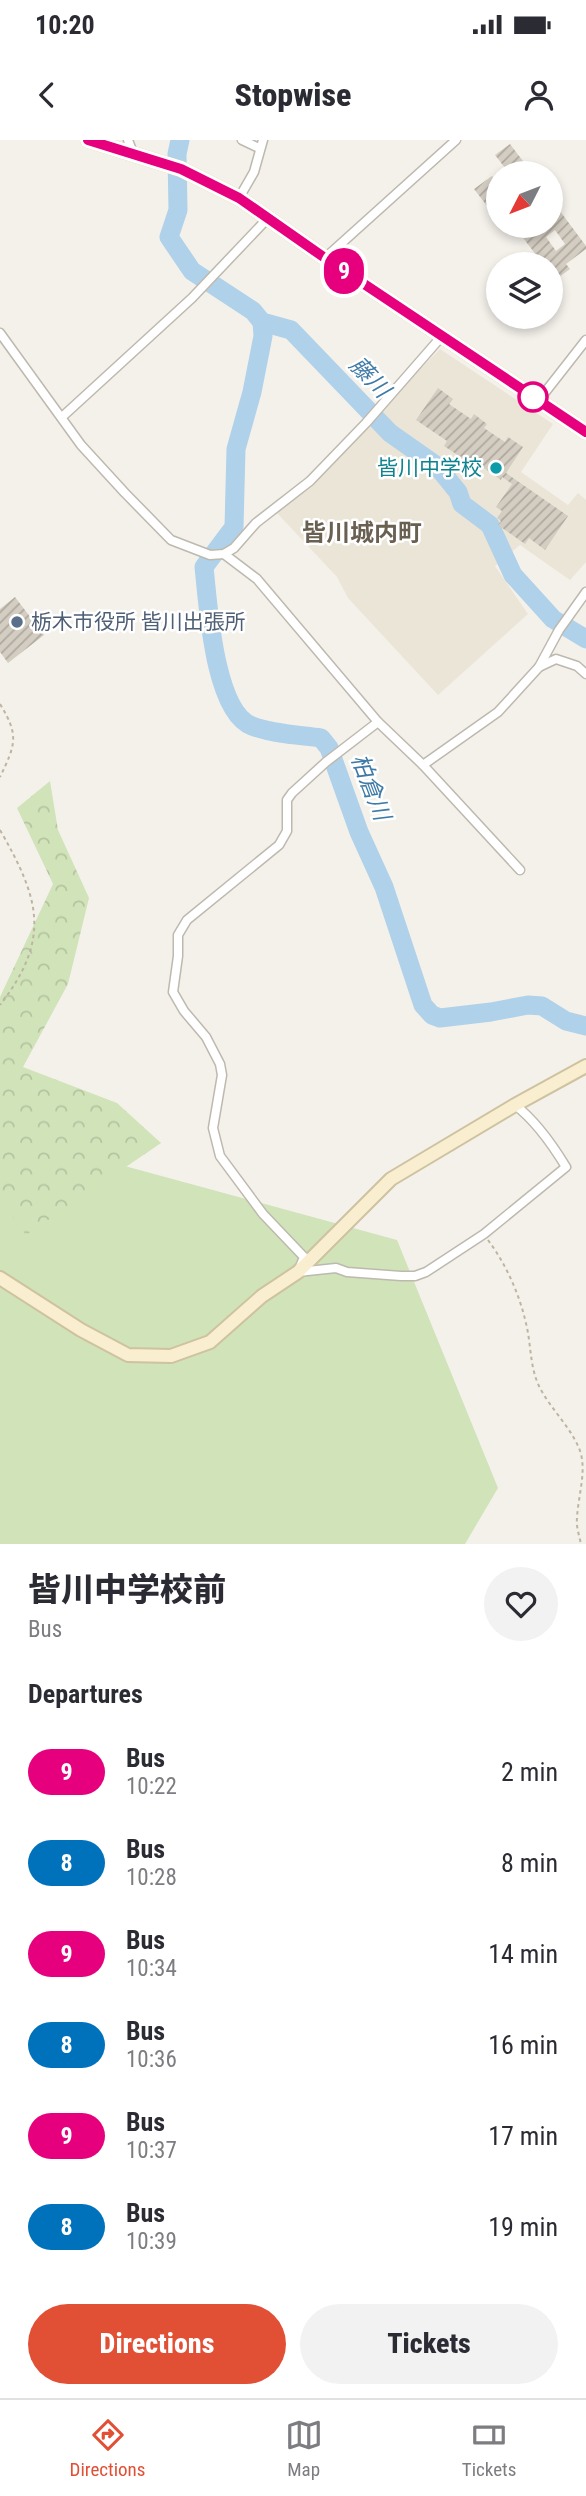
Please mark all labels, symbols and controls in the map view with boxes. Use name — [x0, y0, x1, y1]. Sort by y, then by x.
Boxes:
text: 10:20 — [35, 10, 95, 40]
icon: back — [28, 76, 66, 114]
text: Stopwise — [235, 76, 351, 114]
icon: person — [520, 76, 558, 114]
north arrow — [486, 161, 564, 238]
map controls — [486, 161, 563, 329]
line badge: 9 — [321, 248, 367, 294]
button: layers — [486, 252, 563, 329]
text: 9 — [338, 257, 350, 285]
water label: 藤川 — [344, 351, 397, 405]
unlabelled marker — [518, 382, 548, 412]
place label: 皆川中学校 — [377, 456, 482, 480]
marker: 皆川中学校 — [488, 460, 504, 476]
district label: 皆川城内町 — [302, 519, 422, 547]
place label: 栃木市役所 皆川出張所 — [31, 610, 246, 634]
marker: 栃木市役所 皆川出張所 — [9, 614, 25, 630]
water label: 柏倉川 — [346, 750, 397, 827]
button: heart — [484, 1567, 558, 1641]
text: 皆川中学校前 — [28, 1570, 226, 1609]
text: Bus — [28, 1616, 62, 1643]
text: Departures — [28, 1679, 143, 1709]
text: Bus — [126, 1743, 165, 1773]
text: 2 min — [501, 1757, 558, 1787]
text: 9 — [60, 1758, 73, 1786]
text: 10:22 — [126, 1773, 177, 1800]
text: Bus — [126, 1834, 165, 1864]
text: 8 min — [501, 1848, 558, 1878]
text: 8 — [60, 1849, 73, 1877]
text: 10:28 — [126, 1864, 177, 1891]
text: Bus — [126, 1925, 165, 1955]
text: 14 min — [488, 1939, 558, 1969]
text: 9 — [60, 1940, 73, 1968]
text: 10:34 — [126, 1955, 177, 1982]
text: Bus — [126, 2016, 165, 2046]
text: 16 min — [488, 2030, 558, 2060]
text: 8 — [60, 2031, 73, 2059]
text: 10:36 — [126, 2046, 177, 2073]
text: Bus — [126, 2107, 165, 2137]
text: 17 min — [488, 2121, 558, 2151]
text: 9 — [60, 2122, 73, 2150]
text: 10:37 — [126, 2137, 177, 2164]
text: Bus — [126, 2198, 165, 2228]
text: 19 min — [488, 2212, 558, 2242]
text: 8 — [60, 2213, 73, 2241]
text: 10:39 — [126, 2228, 177, 2255]
button: Directions — [28, 2304, 286, 2384]
button: Tickets — [300, 2304, 558, 2384]
tab: Directions — [70, 2416, 145, 2481]
tab: Map — [285, 2416, 323, 2481]
tab: Tickets — [462, 2416, 516, 2481]

